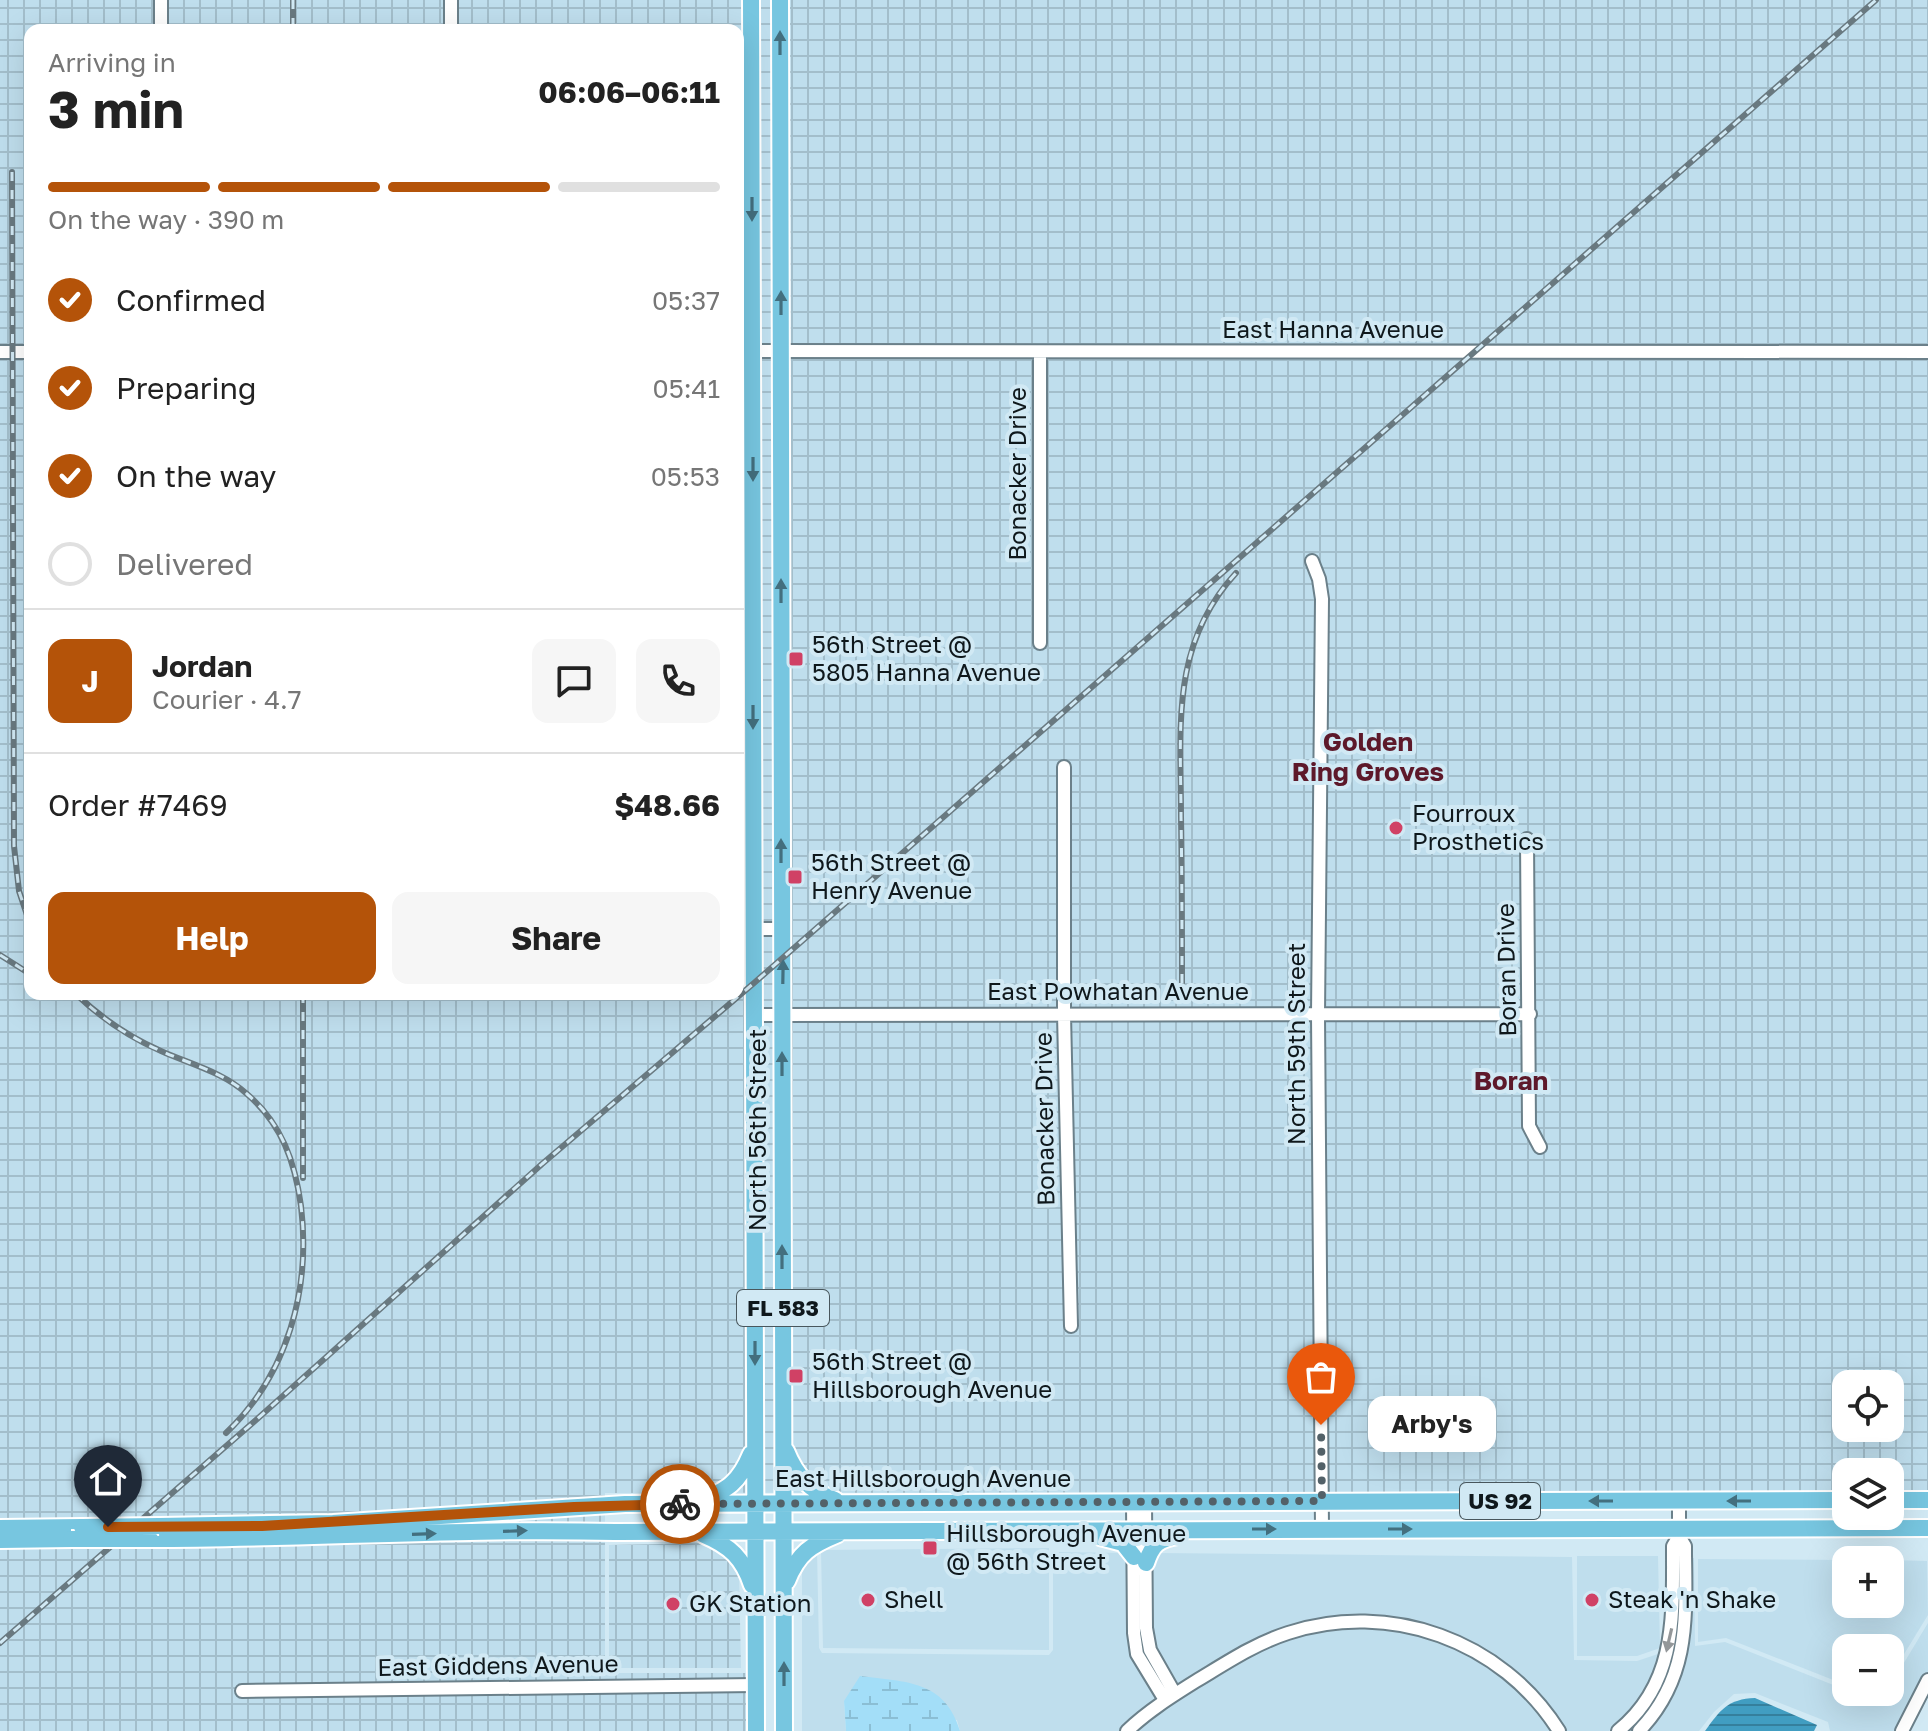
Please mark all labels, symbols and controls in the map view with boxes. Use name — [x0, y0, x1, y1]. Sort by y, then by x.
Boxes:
one-way arrow — [774, 30, 786, 55]
text: Arriving in — [48, 47, 176, 78]
text: 06:06–06:11 — [538, 74, 720, 110]
text: 3 min — [48, 77, 184, 139]
one-way arrow — [746, 197, 758, 222]
text: On the way · 390 m — [48, 204, 284, 235]
icon: check — [48, 278, 92, 322]
text: Confirmed — [116, 282, 266, 318]
text: 05:37 — [652, 285, 720, 316]
one-way arrow — [775, 290, 787, 315]
street label: East Hanna Avenue — [1222, 314, 1444, 343]
icon: check — [48, 366, 92, 410]
text: Preparing — [116, 370, 257, 406]
text: 05:41 — [653, 373, 720, 404]
street label: Bonacker Drive — [1002, 387, 1031, 561]
icon: check — [48, 454, 92, 498]
one-way arrow — [747, 457, 759, 482]
text: On the way — [116, 458, 276, 494]
text: 05:53 — [651, 461, 720, 492]
text: Delivered — [116, 546, 253, 582]
one-way arrow — [775, 578, 787, 603]
place label: 56th Street @ 5805 Hanna Avenue — [812, 629, 1041, 686]
button: chat — [532, 639, 616, 723]
button: phone — [636, 639, 720, 723]
text: Jordan — [152, 648, 252, 684]
marker: 56th Street @ 5805 Hanna Avenue — [787, 650, 805, 668]
text: J — [81, 663, 99, 699]
text: Courier · 4.7 — [152, 684, 302, 715]
one-way arrow — [747, 705, 759, 730]
district label: Golden Ring Groves — [1292, 726, 1444, 787]
text: Order #7469 — [48, 787, 228, 823]
text: $48.66 — [614, 787, 720, 823]
place label: Fourroux Prosthetics — [1412, 798, 1544, 855]
marker: Fourroux Prosthetics — [1387, 819, 1405, 837]
one-way arrow — [775, 838, 787, 863]
place label: 56th Street @ Henry Avenue — [811, 847, 972, 904]
marker: 56th Street @ Henry Avenue — [786, 868, 804, 886]
button: Help — [48, 892, 376, 984]
button: Share — [392, 892, 720, 984]
street label: Boran Drive — [1490, 903, 1521, 1037]
street label: North 59th Street — [1281, 943, 1310, 1145]
one-way arrow — [776, 959, 789, 984]
street label: East Powhatan Avenue — [987, 976, 1249, 1005]
street label: North 56th Street — [742, 1029, 771, 1231]
street label: Bonacker Drive — [1027, 1032, 1060, 1206]
one-way arrow — [776, 1051, 788, 1076]
district label: Boran — [1474, 1065, 1548, 1096]
one-way arrow — [776, 1244, 788, 1269]
road number: FL 583 — [737, 1290, 829, 1326]
one-way arrow — [749, 1341, 761, 1366]
pin — [1287, 1343, 1355, 1425]
place label: 56th Street @ Hillsborough Avenue — [812, 1346, 1052, 1403]
icon: bag — [1299, 1355, 1343, 1399]
marker: 56th Street @ Hillsborough Avenue — [787, 1367, 805, 1385]
map controls — [1832, 1370, 1904, 1706]
button: locate — [1832, 1370, 1904, 1442]
callout: Arby's — [1369, 1397, 1497, 1453]
text: Arby's — [1391, 1408, 1473, 1439]
pin — [74, 1445, 142, 1527]
icon: home — [86, 1457, 130, 1501]
button: layers — [1832, 1458, 1904, 1530]
street label: East Hillsborough Avenue — [775, 1463, 1071, 1492]
courier — [640, 1464, 720, 1544]
icon: bike — [658, 1482, 702, 1526]
road number: US 92 — [1460, 1483, 1540, 1519]
one-way arrow — [1726, 1494, 1751, 1507]
one-way arrow — [1588, 1495, 1613, 1507]
place label: Hillsborough Avenue @ 56th Street — [946, 1518, 1186, 1575]
one-way arrow — [1252, 1523, 1277, 1535]
one-way arrow — [1388, 1523, 1413, 1535]
one-way arrow — [503, 1525, 528, 1538]
one-way arrow — [412, 1527, 437, 1540]
marker: Hillsborough Avenue @ 56th Street — [921, 1539, 939, 1557]
button: + — [1832, 1546, 1904, 1618]
place label: Shell — [884, 1584, 943, 1613]
place label: Steak 'n Shake — [1608, 1584, 1776, 1613]
place label: GK Station — [689, 1588, 811, 1617]
marker: Shell — [859, 1591, 877, 1609]
marker: Steak 'n Shake — [1583, 1591, 1601, 1609]
marker: GK Station — [664, 1595, 682, 1613]
one-way arrow — [1662, 1628, 1675, 1653]
button: − — [1832, 1634, 1904, 1706]
street label: East Giddens Avenue — [377, 1648, 619, 1681]
one-way arrow — [778, 1661, 790, 1686]

